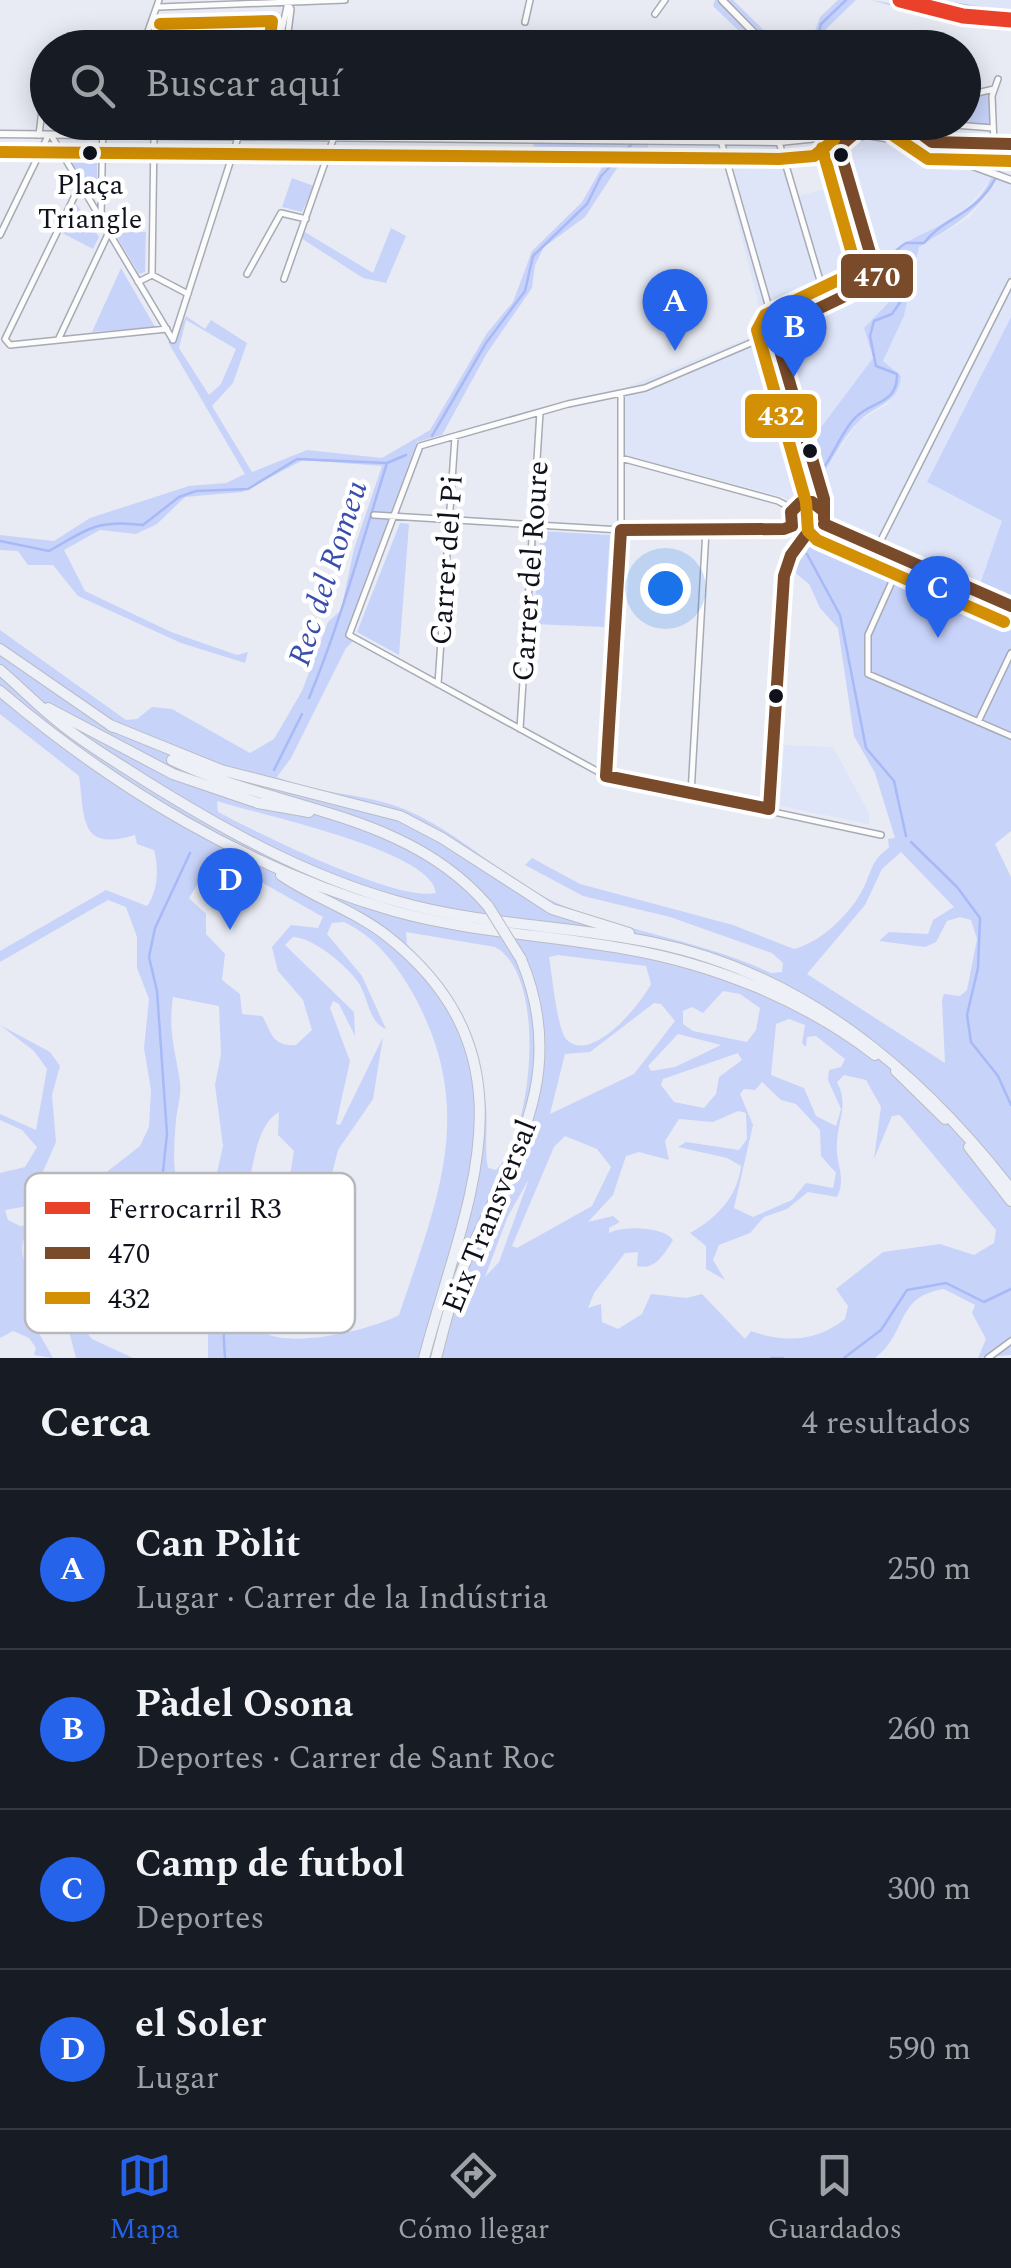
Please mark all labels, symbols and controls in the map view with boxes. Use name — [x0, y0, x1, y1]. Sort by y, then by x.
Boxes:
search box — [30, 30, 981, 140]
text: Buscar aquí — [145, 56, 342, 114]
icon: search — [65, 58, 120, 113]
marker: Plaça Triangle — [80, 143, 100, 163]
unlabelled marker — [831, 145, 851, 165]
place label: Plaça Triangle — [38, 164, 142, 241]
line badge: 470 — [839, 252, 915, 300]
text: 470 — [853, 256, 901, 299]
pin: A — [642, 268, 708, 351]
pin: B — [762, 294, 826, 377]
line badge: 432 — [743, 392, 819, 440]
text: 432 — [757, 395, 805, 438]
unlabelled marker — [800, 441, 820, 461]
street label: Carrer del Roure — [500, 459, 562, 683]
water label: Rec del Romeu — [275, 474, 382, 672]
street label: Carrer del Pi — [418, 474, 476, 647]
pin: C — [906, 556, 970, 638]
your location — [640, 563, 691, 614]
unlabelled marker — [766, 686, 786, 706]
pin: D — [198, 848, 262, 930]
street label: Eix Transversal — [430, 1113, 550, 1320]
legend — [25, 1173, 355, 1333]
text: Ferrocarril R3 — [108, 1188, 281, 1231]
text: 470 — [108, 1233, 150, 1276]
text: 432 — [108, 1278, 150, 1321]
text: Cerca — [40, 1392, 151, 1455]
text: 4 resultados — [802, 1399, 971, 1448]
text: Can Pòlit — [135, 1516, 301, 1574]
text: A — [60, 1545, 85, 1594]
text: 250 m — [887, 1545, 971, 1594]
text: Lugar · Carrer de la Indústria — [135, 1574, 548, 1623]
text: Pàdel Osona — [135, 1676, 353, 1734]
text: B — [61, 1705, 84, 1754]
text: 260 m — [887, 1705, 971, 1754]
text: Deportes · Carrer de Sant Roc — [135, 1734, 555, 1783]
text: Camp de futbol — [135, 1836, 405, 1894]
text: C — [61, 1865, 84, 1914]
text: 300 m — [887, 1865, 971, 1914]
text: Deportes — [135, 1894, 264, 1943]
text: el Soler — [135, 1996, 266, 2054]
text: D — [60, 2025, 85, 2074]
text: 590 m — [887, 2025, 971, 2074]
text: Lugar — [135, 2054, 219, 2103]
tab: Mapa — [109, 2148, 179, 2251]
tab: Cómo llegar — [398, 2148, 549, 2251]
tab: Guardados — [768, 2148, 902, 2251]

